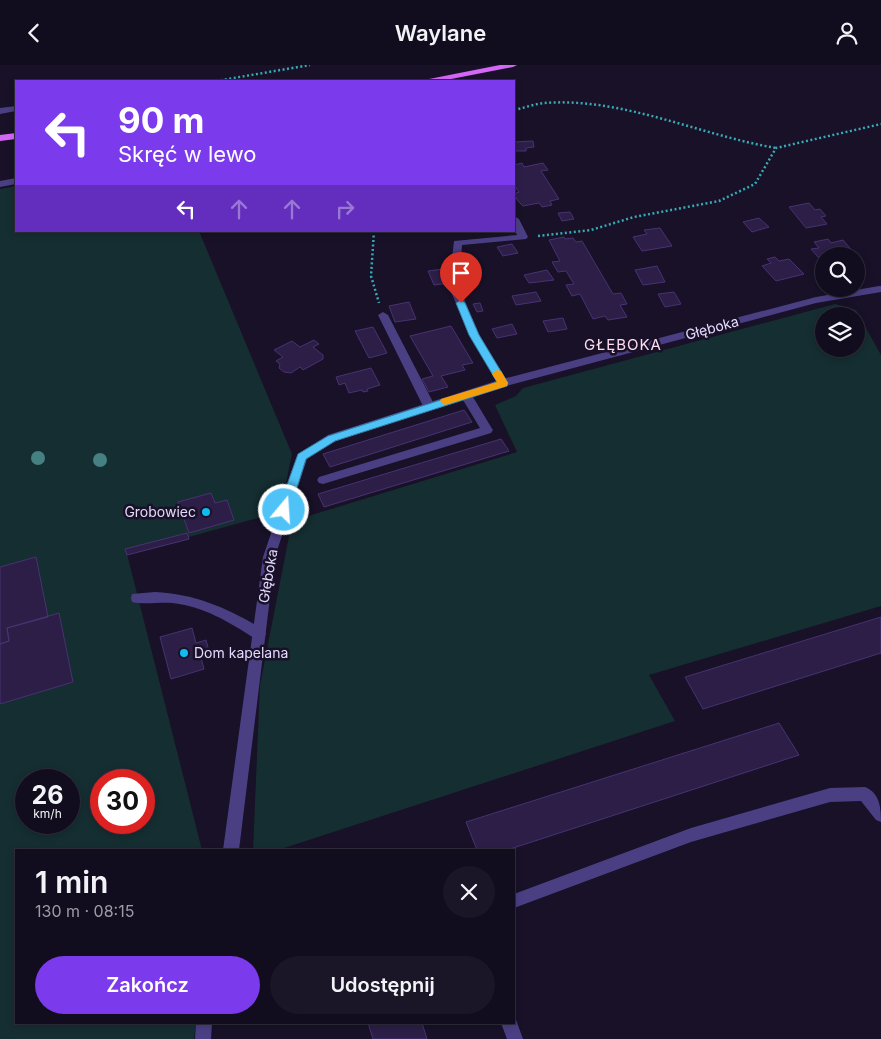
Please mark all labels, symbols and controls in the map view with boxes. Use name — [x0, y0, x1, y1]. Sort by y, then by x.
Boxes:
icon: back — [20, 19, 48, 47]
icon: person — [833, 19, 861, 47]
text: Waylane — [395, 20, 486, 46]
text: 90 m — [118, 99, 205, 141]
icon: left — [35, 100, 100, 165]
text: Skręć w lewo — [118, 141, 256, 167]
icon: left — [172, 195, 200, 223]
icon: ahead — [225, 195, 253, 223]
icon: ahead — [278, 195, 306, 223]
icon: right — [331, 195, 359, 223]
map controls — [815, 247, 865, 357]
button: search — [815, 247, 865, 297]
pin — [440, 252, 482, 303]
icon: arrive — [447, 259, 475, 287]
button: layers — [815, 307, 865, 357]
street label: Głęboka — [683, 312, 740, 343]
district label: GŁĘBOKA — [584, 335, 662, 354]
position arrow — [257, 483, 309, 535]
place label: Grobowiec — [124, 503, 196, 520]
marker: Grobowiec — [200, 506, 212, 518]
street label: Głęboka — [254, 548, 281, 604]
place label: Dom kapelana — [194, 644, 288, 661]
marker: Dom kapelana — [178, 647, 190, 659]
speed limit sign: 30 — [90, 769, 155, 834]
text: 26 — [32, 780, 63, 810]
text: km/h — [33, 806, 62, 821]
text: 1 min — [35, 864, 108, 900]
button: close — [443, 866, 495, 918]
text: 130 m · 08:15 — [35, 901, 134, 921]
button: Zakończ — [35, 956, 260, 1014]
button: Udostępnij — [270, 956, 495, 1014]

